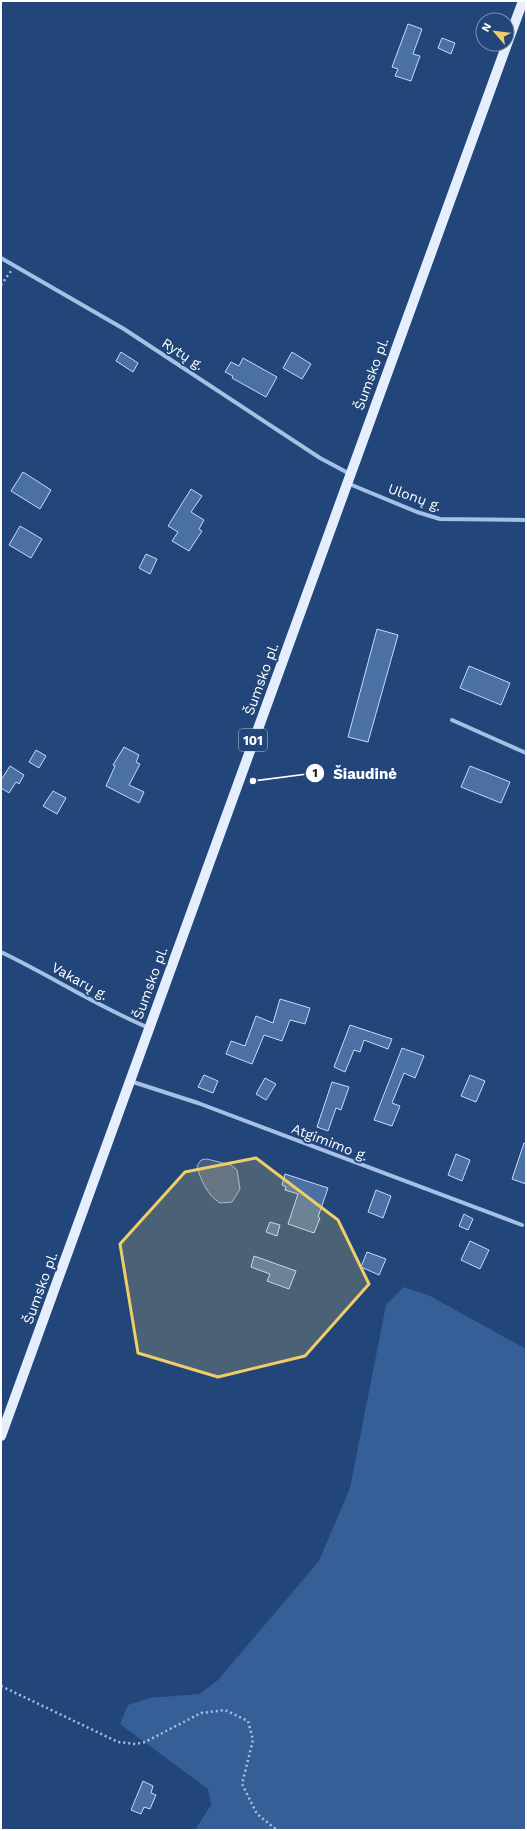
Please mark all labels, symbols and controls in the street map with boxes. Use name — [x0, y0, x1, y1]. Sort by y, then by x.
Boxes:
north arrow — [475, 12, 515, 52]
text: N — [479, 21, 494, 34]
street label: Rytų g. — [159, 335, 207, 373]
street label: Šumsko pl. — [350, 336, 392, 412]
street label: Ulonų g. — [386, 480, 444, 514]
street label: Šumsko pl. — [240, 641, 282, 717]
road number: 101 — [239, 729, 267, 751]
callout: Šiaudinė — [305, 760, 405, 787]
text: Šiaudinė — [333, 765, 397, 783]
text: 1 — [312, 766, 318, 780]
street label: Šumsko pl. — [129, 945, 171, 1021]
street label: Vakarų g. — [49, 959, 111, 1003]
street label: Atgimimo g. — [290, 1120, 370, 1164]
street label: Šumsko pl. — [19, 1250, 61, 1326]

